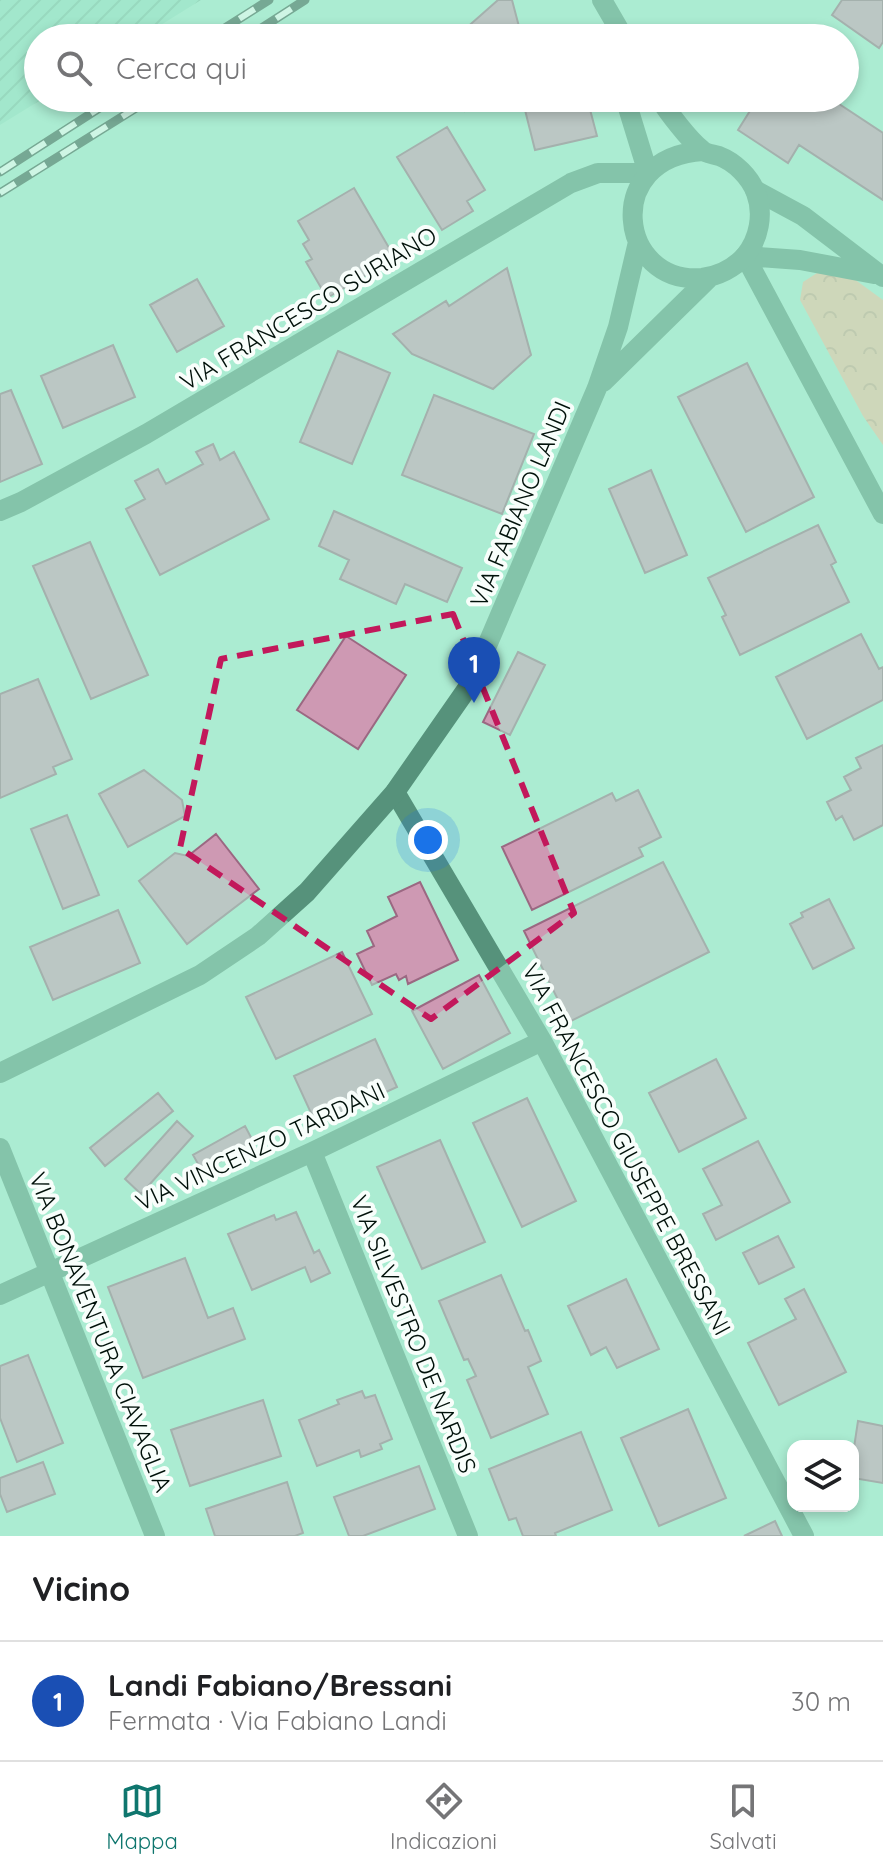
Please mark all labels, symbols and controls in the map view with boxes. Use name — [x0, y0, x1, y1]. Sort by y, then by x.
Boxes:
search box — [24, 24, 859, 112]
icon: search — [52, 46, 96, 90]
text: Cerca qui — [116, 49, 247, 87]
street label: VIA FRANCESCO SURIANO — [174, 219, 442, 397]
street label: VIA FABIANO LANDI — [463, 396, 577, 612]
pin: 1 — [448, 637, 500, 703]
your location — [408, 820, 448, 860]
street label: VIA FRANCESCO GIUSEPPE BRESSANI — [516, 958, 738, 1340]
street label: VIA VINCENZO TARDANI — [131, 1075, 389, 1217]
street label: VIA BONAVENTURA CIAVAGLIA — [23, 1168, 179, 1496]
street label: VIA SILVESTRO DE NARDIS — [345, 1191, 483, 1477]
map controls — [787, 1440, 859, 1512]
button: layers — [787, 1440, 859, 1512]
text: Vicino — [32, 1567, 130, 1610]
text: Landi Fabiano/Bressani — [108, 1666, 452, 1704]
text: 1 — [53, 1685, 63, 1718]
text: 30 m — [791, 1685, 851, 1718]
text: Fermata · Via Fabiano Landi — [108, 1704, 447, 1737]
tab: Mappa — [106, 1779, 178, 1855]
tab: Indicazioni — [390, 1779, 497, 1855]
tab: Salvati — [709, 1779, 777, 1855]

